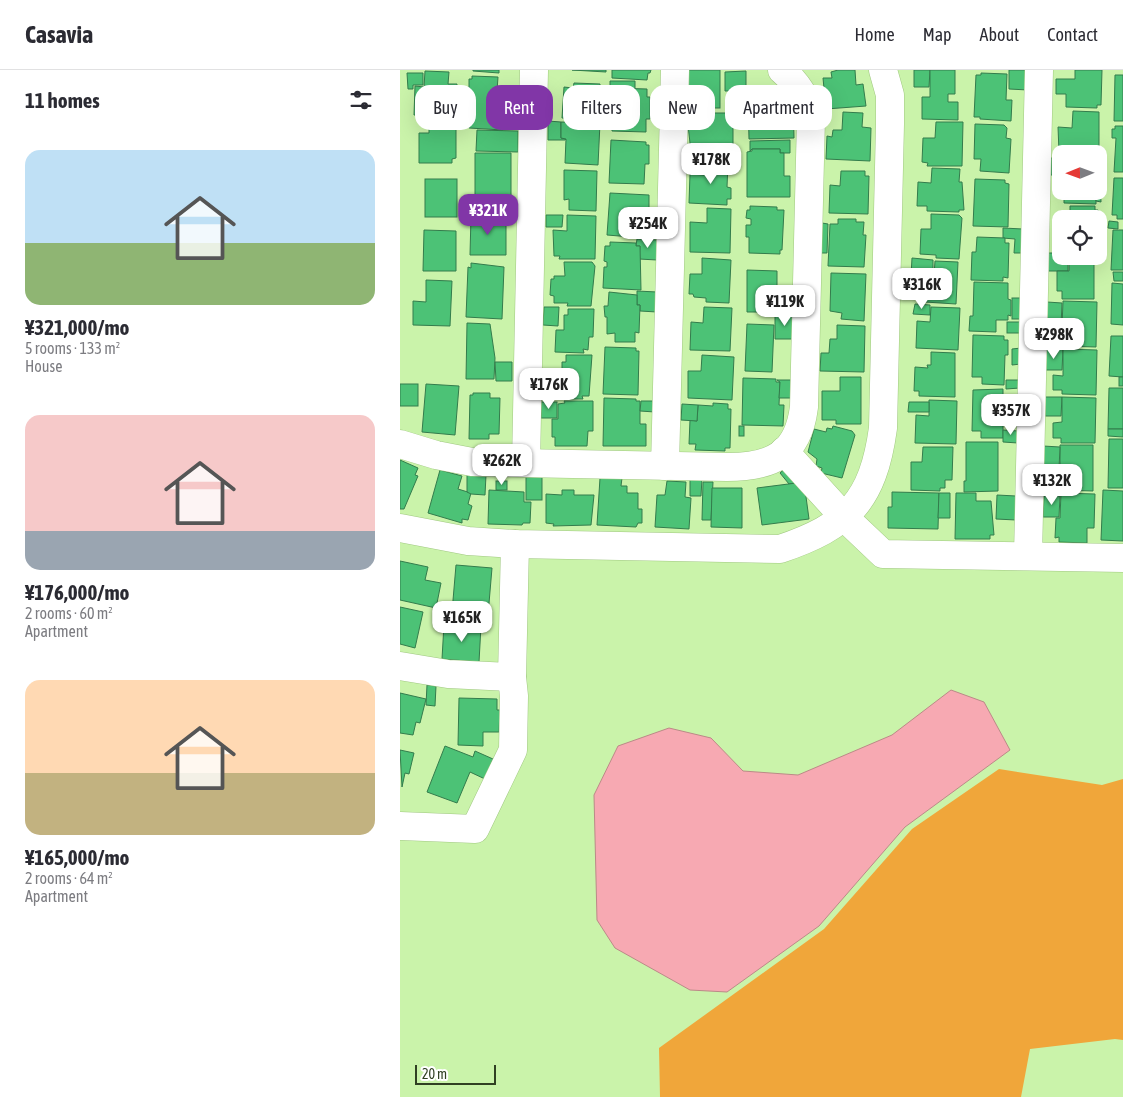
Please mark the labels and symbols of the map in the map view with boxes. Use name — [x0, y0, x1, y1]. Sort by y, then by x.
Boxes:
pin: ¥178K — [676, 142, 746, 185]
north arrow — [1052, 145, 1108, 200]
pin: ¥321K — [453, 194, 523, 236]
pin: ¥254K — [613, 206, 683, 249]
pin: ¥316K — [887, 268, 957, 310]
pin: ¥119K — [750, 284, 820, 327]
pin: ¥298K — [1019, 318, 1089, 360]
pin: ¥176K — [514, 368, 584, 410]
pin: ¥357K — [976, 394, 1046, 436]
pin: ¥262K — [467, 444, 537, 486]
pin: ¥132K — [1017, 464, 1087, 506]
pin: ¥165K — [427, 600, 497, 643]
scale bar — [415, 1062, 496, 1085]

